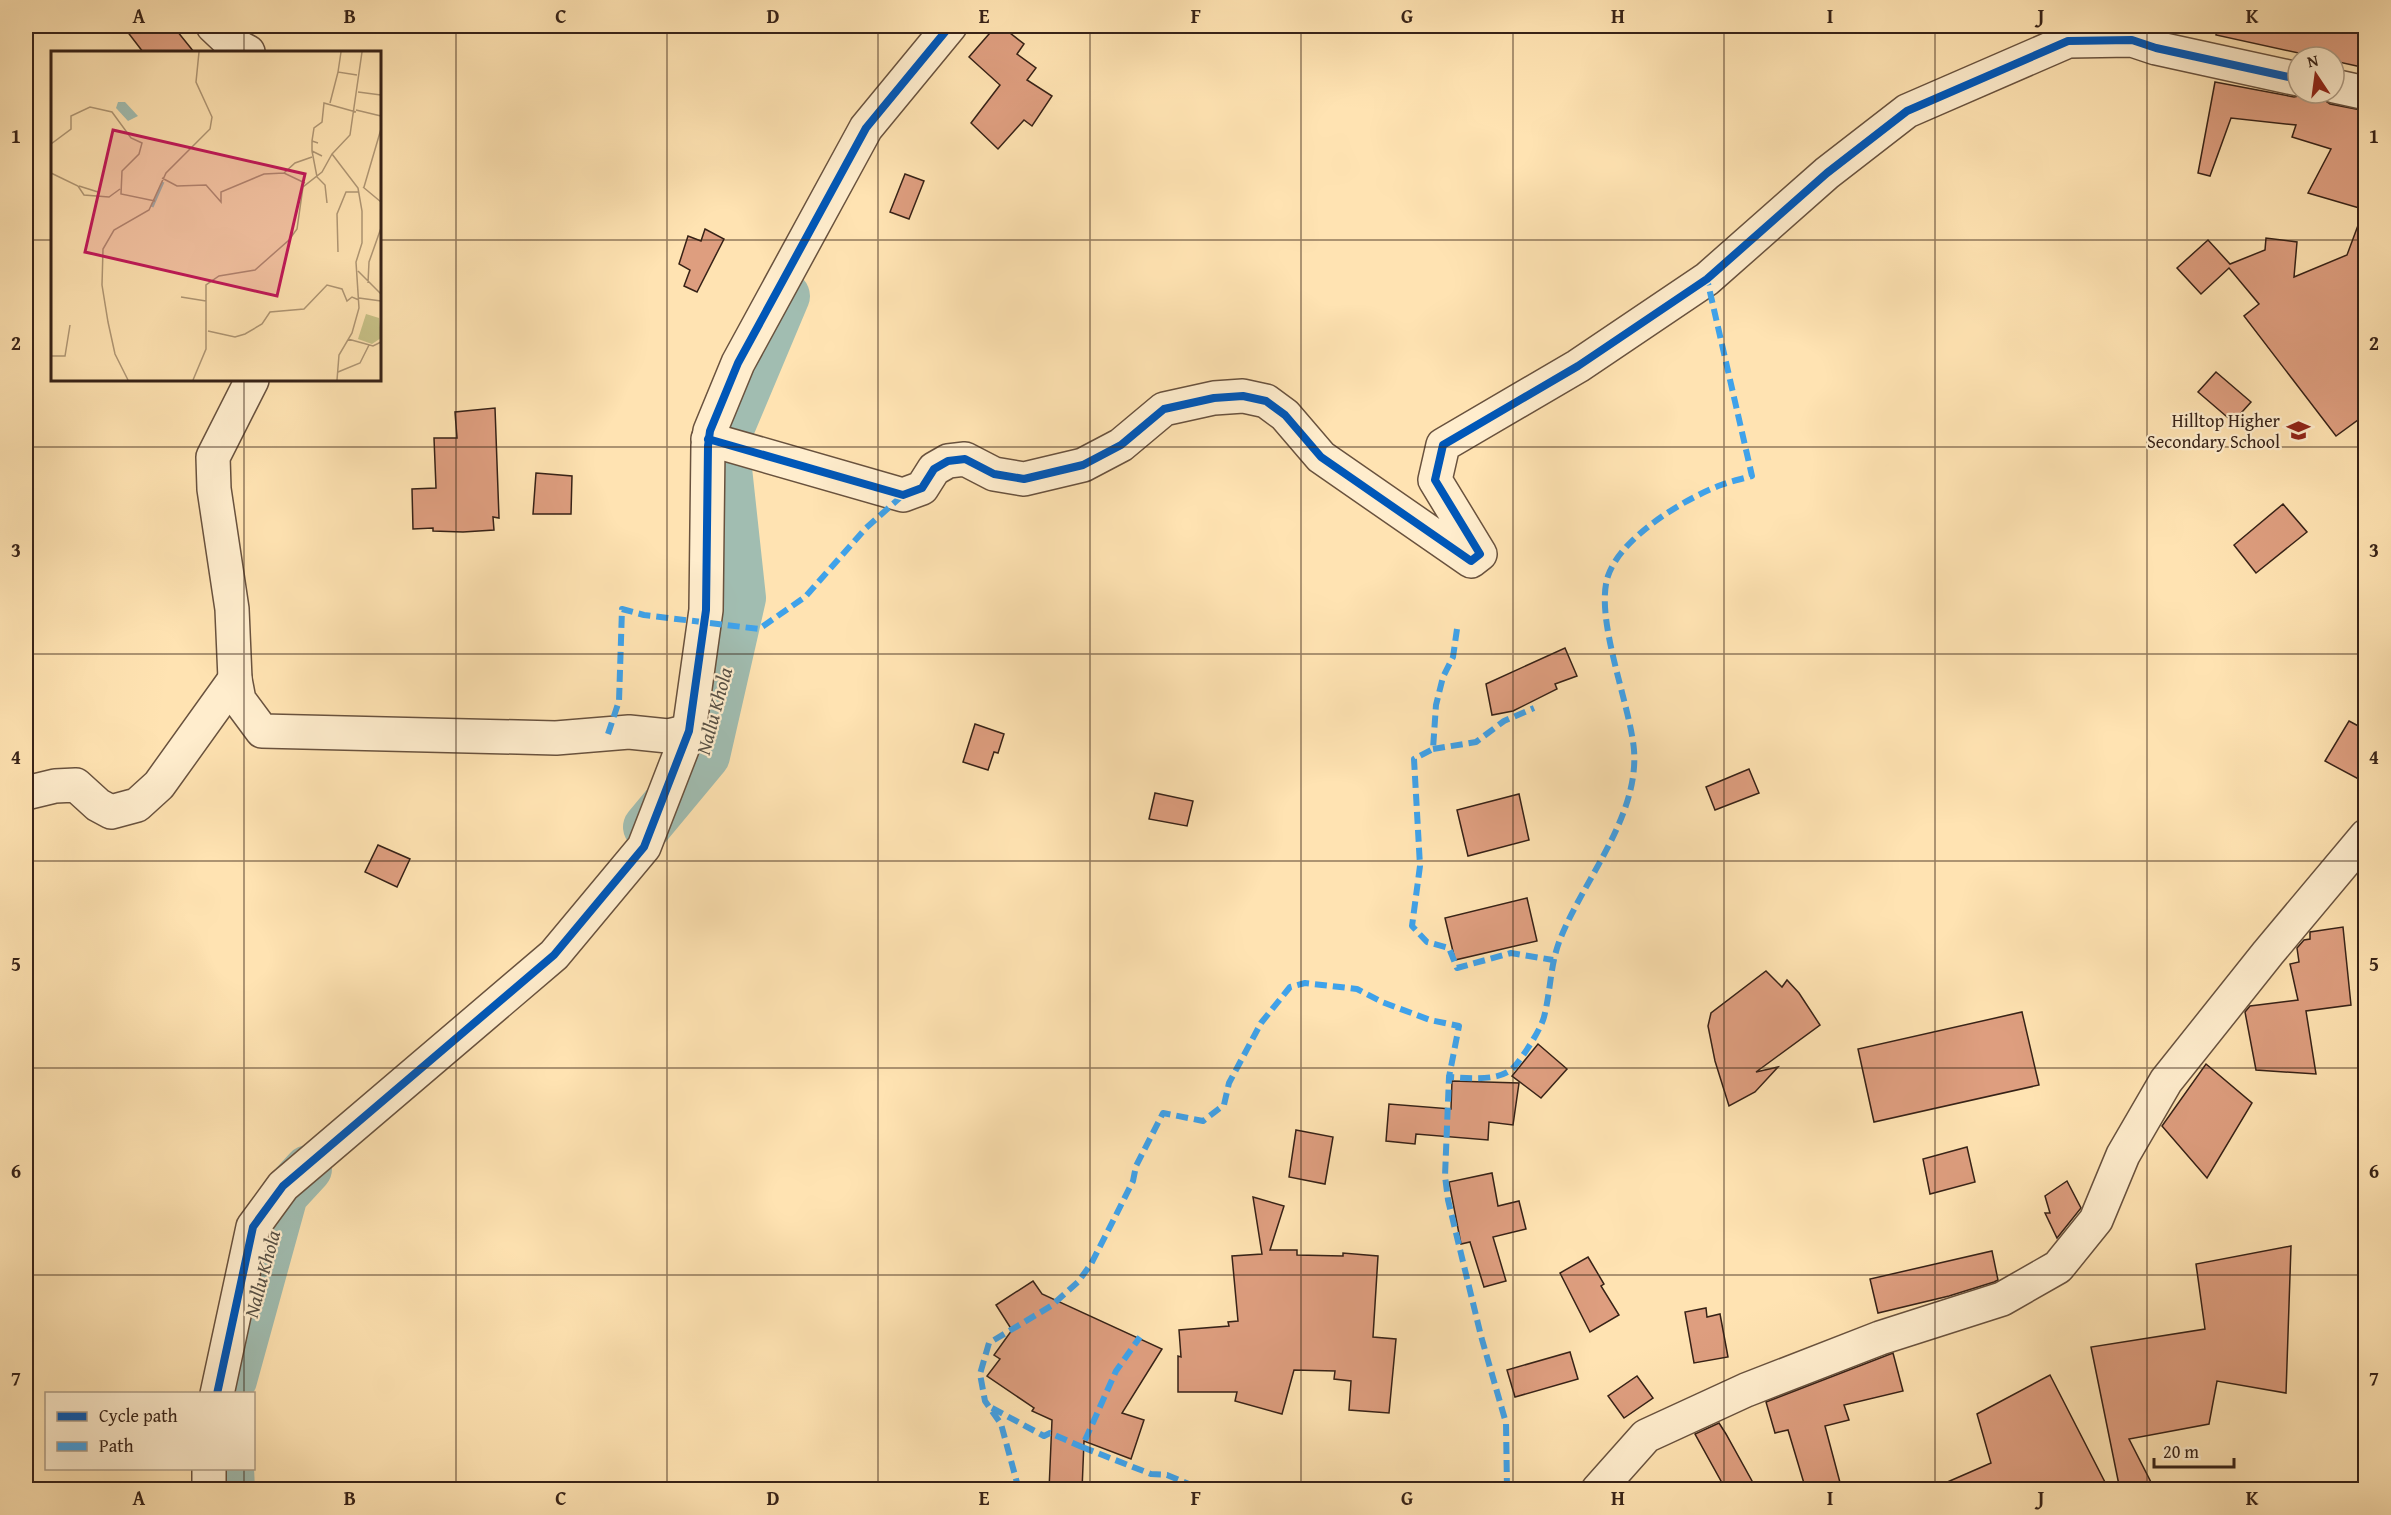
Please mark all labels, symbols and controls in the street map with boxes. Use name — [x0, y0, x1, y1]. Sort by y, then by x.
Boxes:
text: A — [133, 1, 146, 30]
text: B — [344, 1, 356, 30]
text: C — [555, 1, 567, 30]
text: D — [766, 1, 780, 30]
text: E — [979, 1, 990, 30]
text: F — [1191, 1, 1201, 30]
text: G — [1401, 1, 1413, 30]
text: H — [1611, 1, 1625, 30]
text: I — [1827, 1, 1833, 30]
text: J — [2035, 1, 2045, 30]
text: K — [2246, 1, 2259, 30]
north arrow — [2286, 45, 2346, 105]
text: N — [2305, 47, 2321, 73]
inset map — [51, 51, 381, 381]
text: 1 — [11, 121, 21, 150]
text: 1 — [2369, 121, 2379, 150]
text: 2 — [11, 328, 21, 357]
text: 2 — [2369, 328, 2379, 357]
place label: Hilltop Higher Secondary School — [2147, 407, 2281, 455]
school or university icon: Hilltop Higher Secondary School — [2285, 418, 2311, 444]
text: 3 — [11, 535, 21, 564]
text: 3 — [2369, 535, 2379, 564]
water label: Nallu Khola — [688, 663, 739, 759]
text: 4 — [11, 742, 21, 771]
text: 4 — [2369, 742, 2379, 771]
text: 5 — [11, 949, 21, 978]
text: 5 — [2369, 949, 2379, 978]
text: 6 — [11, 1156, 21, 1185]
text: 6 — [2369, 1156, 2379, 1185]
water label: Nallu Khola — [236, 1226, 287, 1322]
text: 7 — [11, 1363, 21, 1392]
text: 7 — [2369, 1363, 2379, 1392]
legend — [45, 1392, 255, 1470]
text: Cycle path — [99, 1402, 178, 1429]
scale bar — [2154, 1431, 2234, 1469]
text: Path — [99, 1432, 134, 1459]
text: 20 m — [2163, 1438, 2199, 1465]
text: A — [133, 1483, 146, 1512]
text: B — [344, 1483, 356, 1512]
text: C — [555, 1483, 567, 1512]
text: D — [766, 1483, 780, 1512]
text: E — [979, 1483, 990, 1512]
text: F — [1191, 1483, 1201, 1512]
text: G — [1401, 1483, 1413, 1512]
text: H — [1611, 1483, 1625, 1512]
text: I — [1827, 1483, 1833, 1512]
text: J — [2035, 1483, 2045, 1512]
text: K — [2246, 1483, 2259, 1512]

